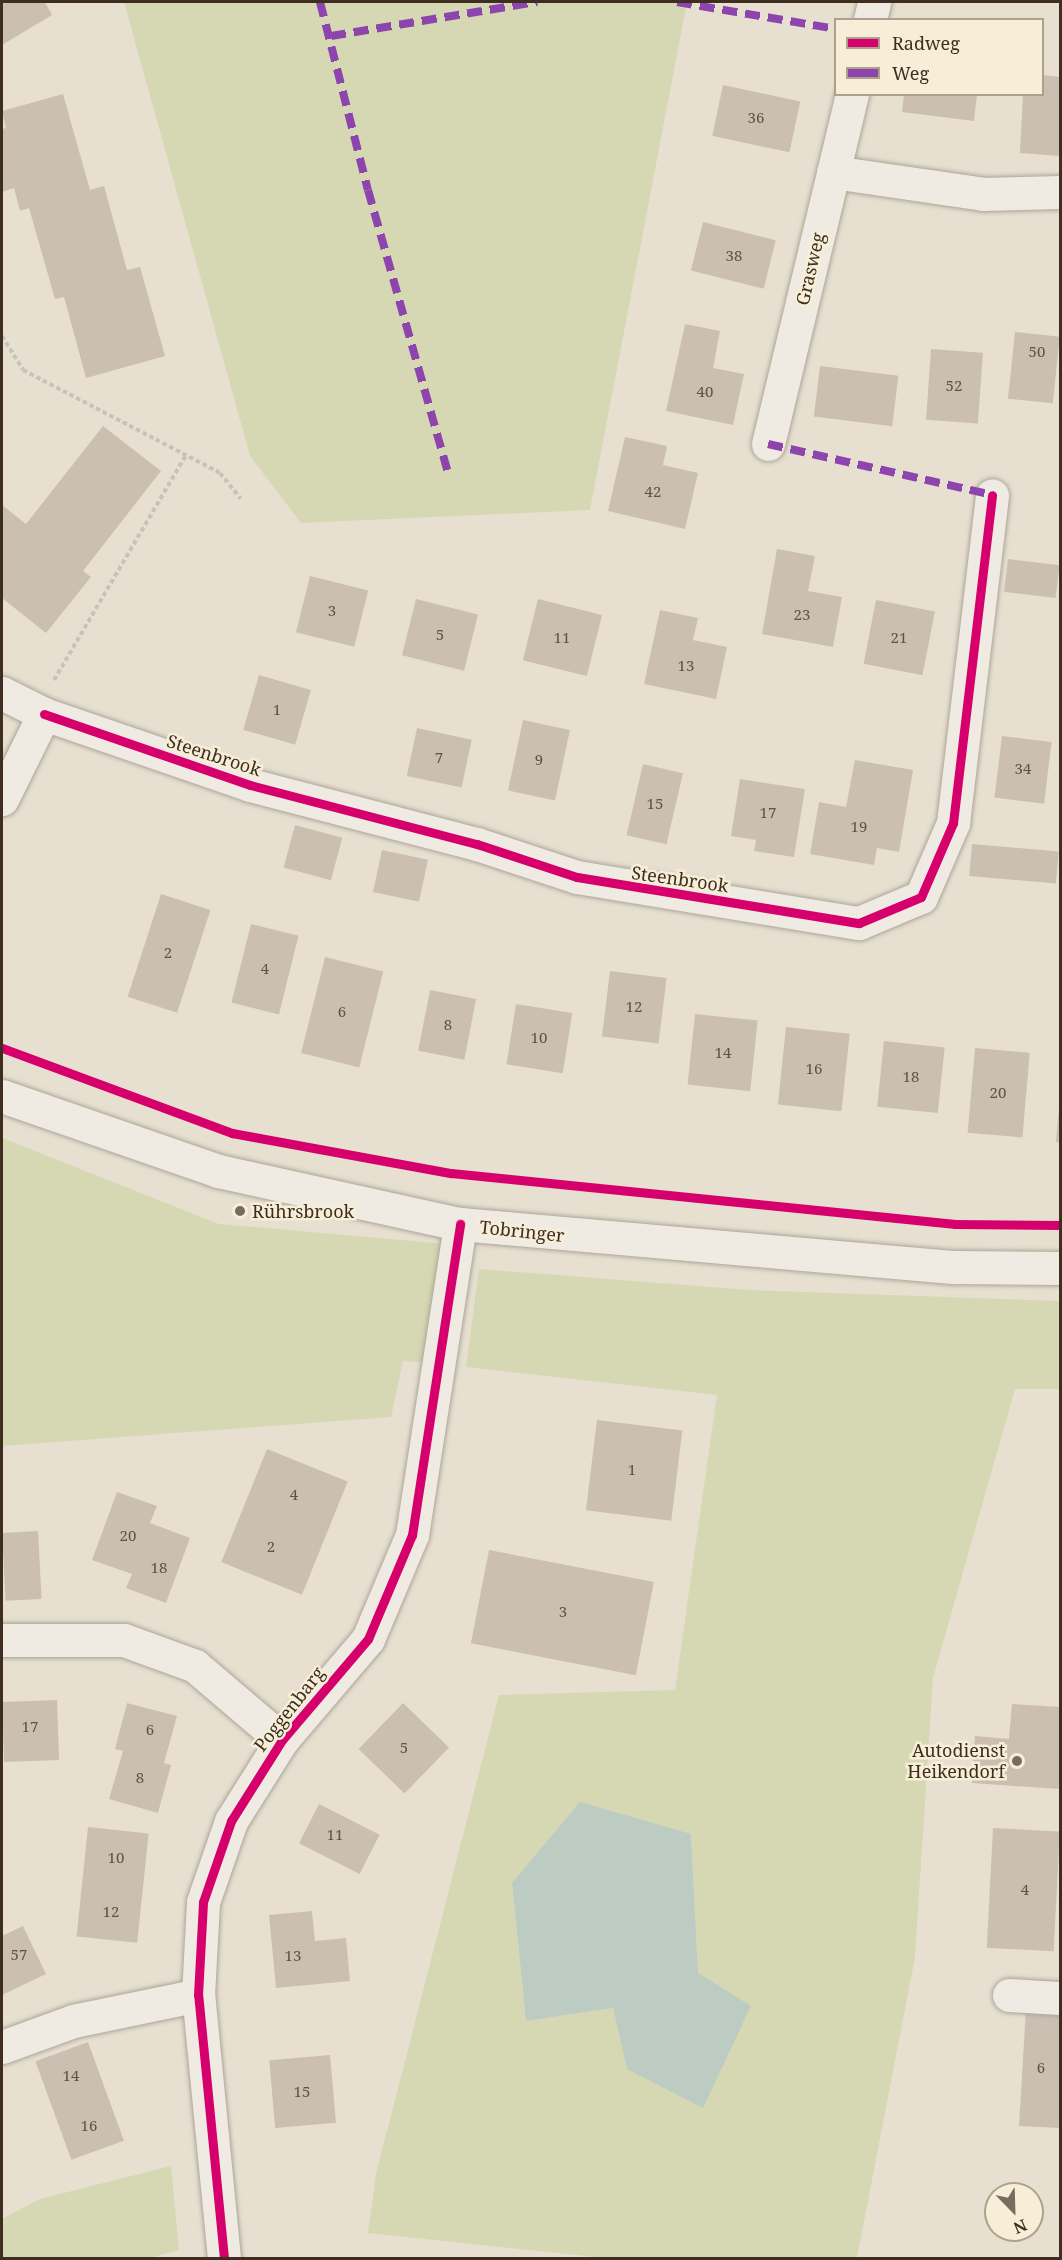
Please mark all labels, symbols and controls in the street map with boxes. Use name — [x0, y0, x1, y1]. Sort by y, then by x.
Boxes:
legend — [834, 18, 1044, 96]
text: Radweg — [892, 31, 960, 55]
text: Weg — [892, 61, 929, 85]
house number: 36 — [748, 109, 764, 127]
street label: Grasweg — [791, 230, 829, 308]
house number: 38 — [726, 247, 742, 265]
house number: 50 — [1029, 343, 1045, 361]
house number: 52 — [946, 377, 962, 395]
house number: 40 — [697, 383, 713, 401]
house number: 42 — [645, 483, 661, 501]
house number: 3 — [328, 602, 336, 620]
house number: 23 — [794, 606, 810, 624]
house number: 5 — [436, 626, 444, 644]
house number: 11 — [554, 629, 570, 647]
house number: 21 — [891, 629, 907, 647]
house number: 13 — [678, 657, 694, 675]
house number: 1 — [273, 701, 281, 719]
street label: Steenbrook — [164, 730, 264, 780]
house number: 7 — [435, 749, 443, 767]
house number: 9 — [535, 751, 543, 769]
house number: 34 — [1015, 760, 1031, 778]
house number: 15 — [647, 795, 663, 813]
house number: 17 — [760, 804, 776, 822]
house number: 19 — [851, 818, 867, 836]
street label: Steenbrook — [630, 861, 730, 897]
house number: 2 — [164, 944, 172, 962]
house number: 4 — [261, 960, 269, 978]
house number: 12 — [626, 998, 642, 1016]
house number: 6 — [338, 1003, 346, 1021]
house number: 8 — [444, 1016, 452, 1034]
house number: 10 — [531, 1029, 547, 1047]
house number: 14 — [715, 1044, 731, 1062]
house number: 16 — [806, 1060, 822, 1078]
house number: 18 — [903, 1068, 919, 1086]
house number: 20 — [990, 1084, 1006, 1102]
place label: Rührsbrook — [252, 1200, 354, 1222]
marker: Rührsbrook — [233, 1204, 247, 1218]
street label: Tobringer — [478, 1216, 566, 1246]
house number: 1 — [628, 1461, 636, 1479]
house number: 4 — [290, 1486, 298, 1504]
house number: 20 — [120, 1527, 136, 1545]
house number: 2 — [267, 1538, 275, 1556]
house number: 18 — [151, 1559, 167, 1577]
house number: 3 — [559, 1603, 567, 1621]
street label: Poggenbarg — [249, 1662, 329, 1756]
house number: 17 — [22, 1718, 38, 1736]
house number: 6 — [146, 1721, 154, 1739]
house number: 5 — [400, 1739, 408, 1757]
place label: Autodienst Heikendorf — [907, 1740, 1005, 1782]
marker: Autodienst Heikendorf — [1010, 1754, 1024, 1768]
house number: 8 — [136, 1769, 144, 1787]
house number: 11 — [327, 1826, 343, 1844]
house number: 10 — [108, 1849, 124, 1867]
house number: 4 — [1021, 1881, 1029, 1899]
house number: 12 — [103, 1903, 119, 1921]
house number: 57 — [11, 1946, 27, 1964]
house number: 13 — [285, 1947, 301, 1965]
house number: 6 — [1037, 2059, 1045, 2077]
house number: 14 — [63, 2067, 79, 2085]
house number: 15 — [294, 2083, 310, 2101]
house number: 16 — [81, 2117, 97, 2135]
north arrow — [984, 2182, 1044, 2242]
text: N — [1010, 2214, 1030, 2239]

